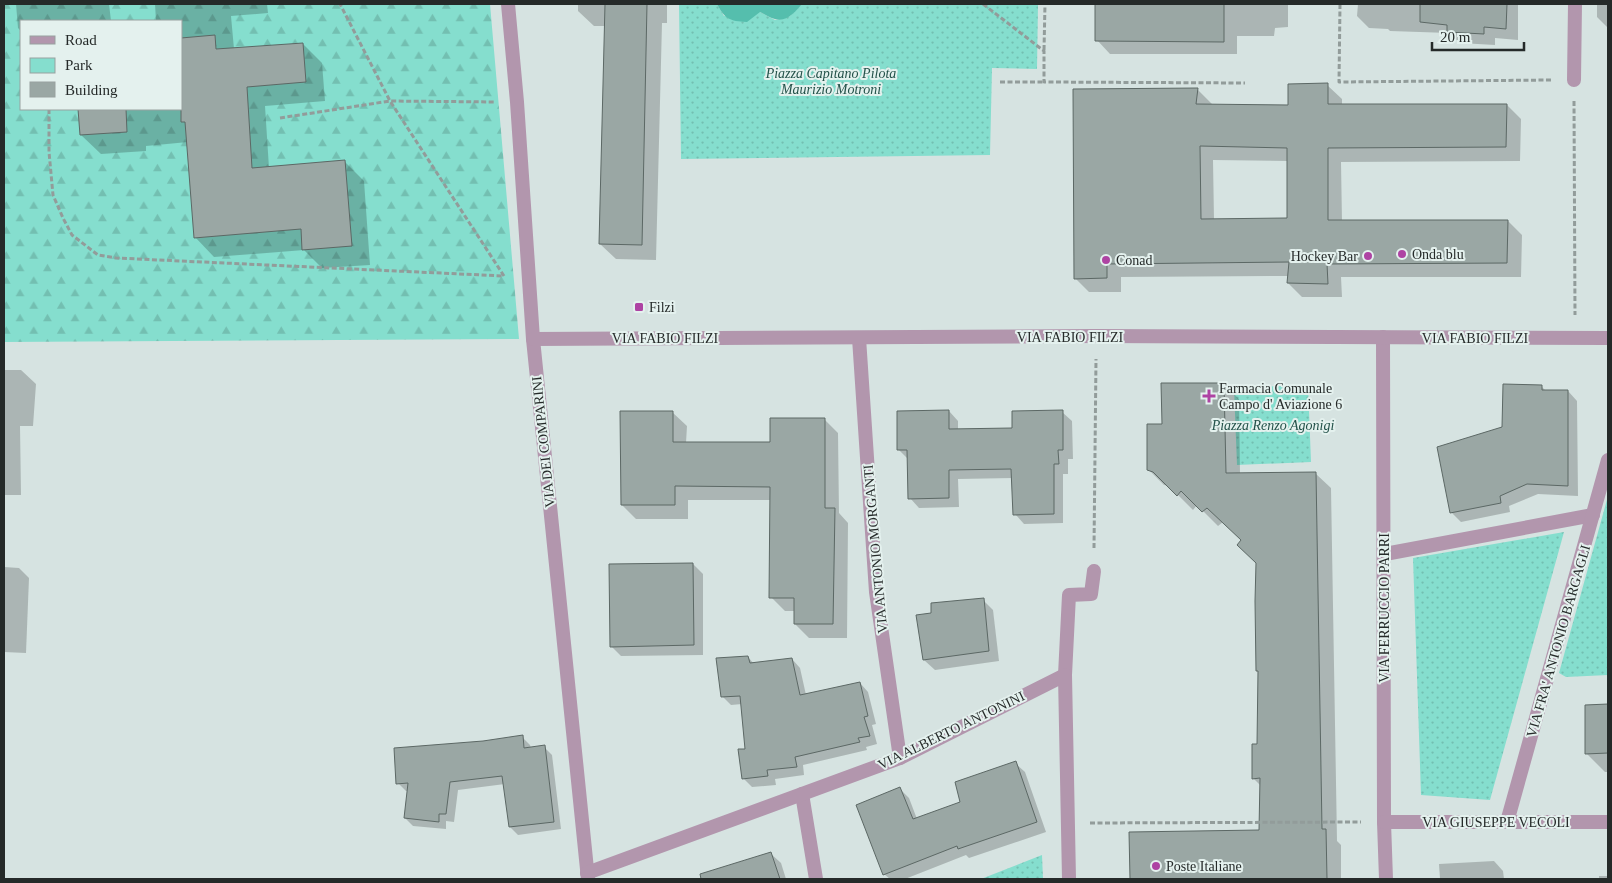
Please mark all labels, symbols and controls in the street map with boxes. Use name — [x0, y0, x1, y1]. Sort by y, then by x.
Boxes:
legend — [20, 20, 182, 110]
scale bar — [1432, 20, 1524, 52]
text: 20 m — [1440, 29, 1471, 45]
text: Road — [65, 32, 97, 48]
text: Park — [65, 57, 93, 73]
park label: Piazza Capitano Pilota Maurizio Motroni — [765, 66, 896, 97]
text: Building — [65, 82, 118, 98]
place label: Onda blu — [1412, 247, 1464, 262]
marker: Onda blu — [1396, 248, 1408, 260]
place label: Hockey Bar — [1291, 249, 1358, 264]
marker: Hockey Bar — [1362, 250, 1374, 262]
place label: Conad — [1116, 253, 1153, 268]
marker: Conad — [1100, 254, 1112, 266]
place label: Filzi — [649, 300, 675, 315]
marker: Filzi — [633, 301, 645, 313]
street label: VIA FABIO FILZI — [1017, 330, 1123, 345]
street label: VIA FABIO FILZI — [612, 331, 718, 346]
street label: VIA FABIO FILZI — [1422, 331, 1528, 346]
street label: VIA DEI COMPARINI — [529, 375, 558, 508]
place label: Farmacia Comunale Campo d' Aviazione 6 — [1219, 381, 1342, 412]
marker: Farmacia Comunale Campo d' Aviazione 6 — [1203, 390, 1215, 402]
park label: Piazza Renzo Agonigi — [1211, 418, 1334, 433]
street label: VIA ANTONIO MORGANTI — [861, 464, 890, 634]
street label: VIA FERRUCCIO PARRI — [1377, 533, 1392, 683]
street label: VIA FRA' ANTONIO BARGAGLI — [1524, 543, 1593, 739]
street label: VIA ALBERTO ANTONINI — [875, 688, 1027, 773]
street label: VIA GIUSEPPE VECOLI — [1422, 815, 1570, 830]
place label: Poste Italiane — [1166, 859, 1242, 874]
marker: Poste Italiane — [1150, 860, 1162, 872]

